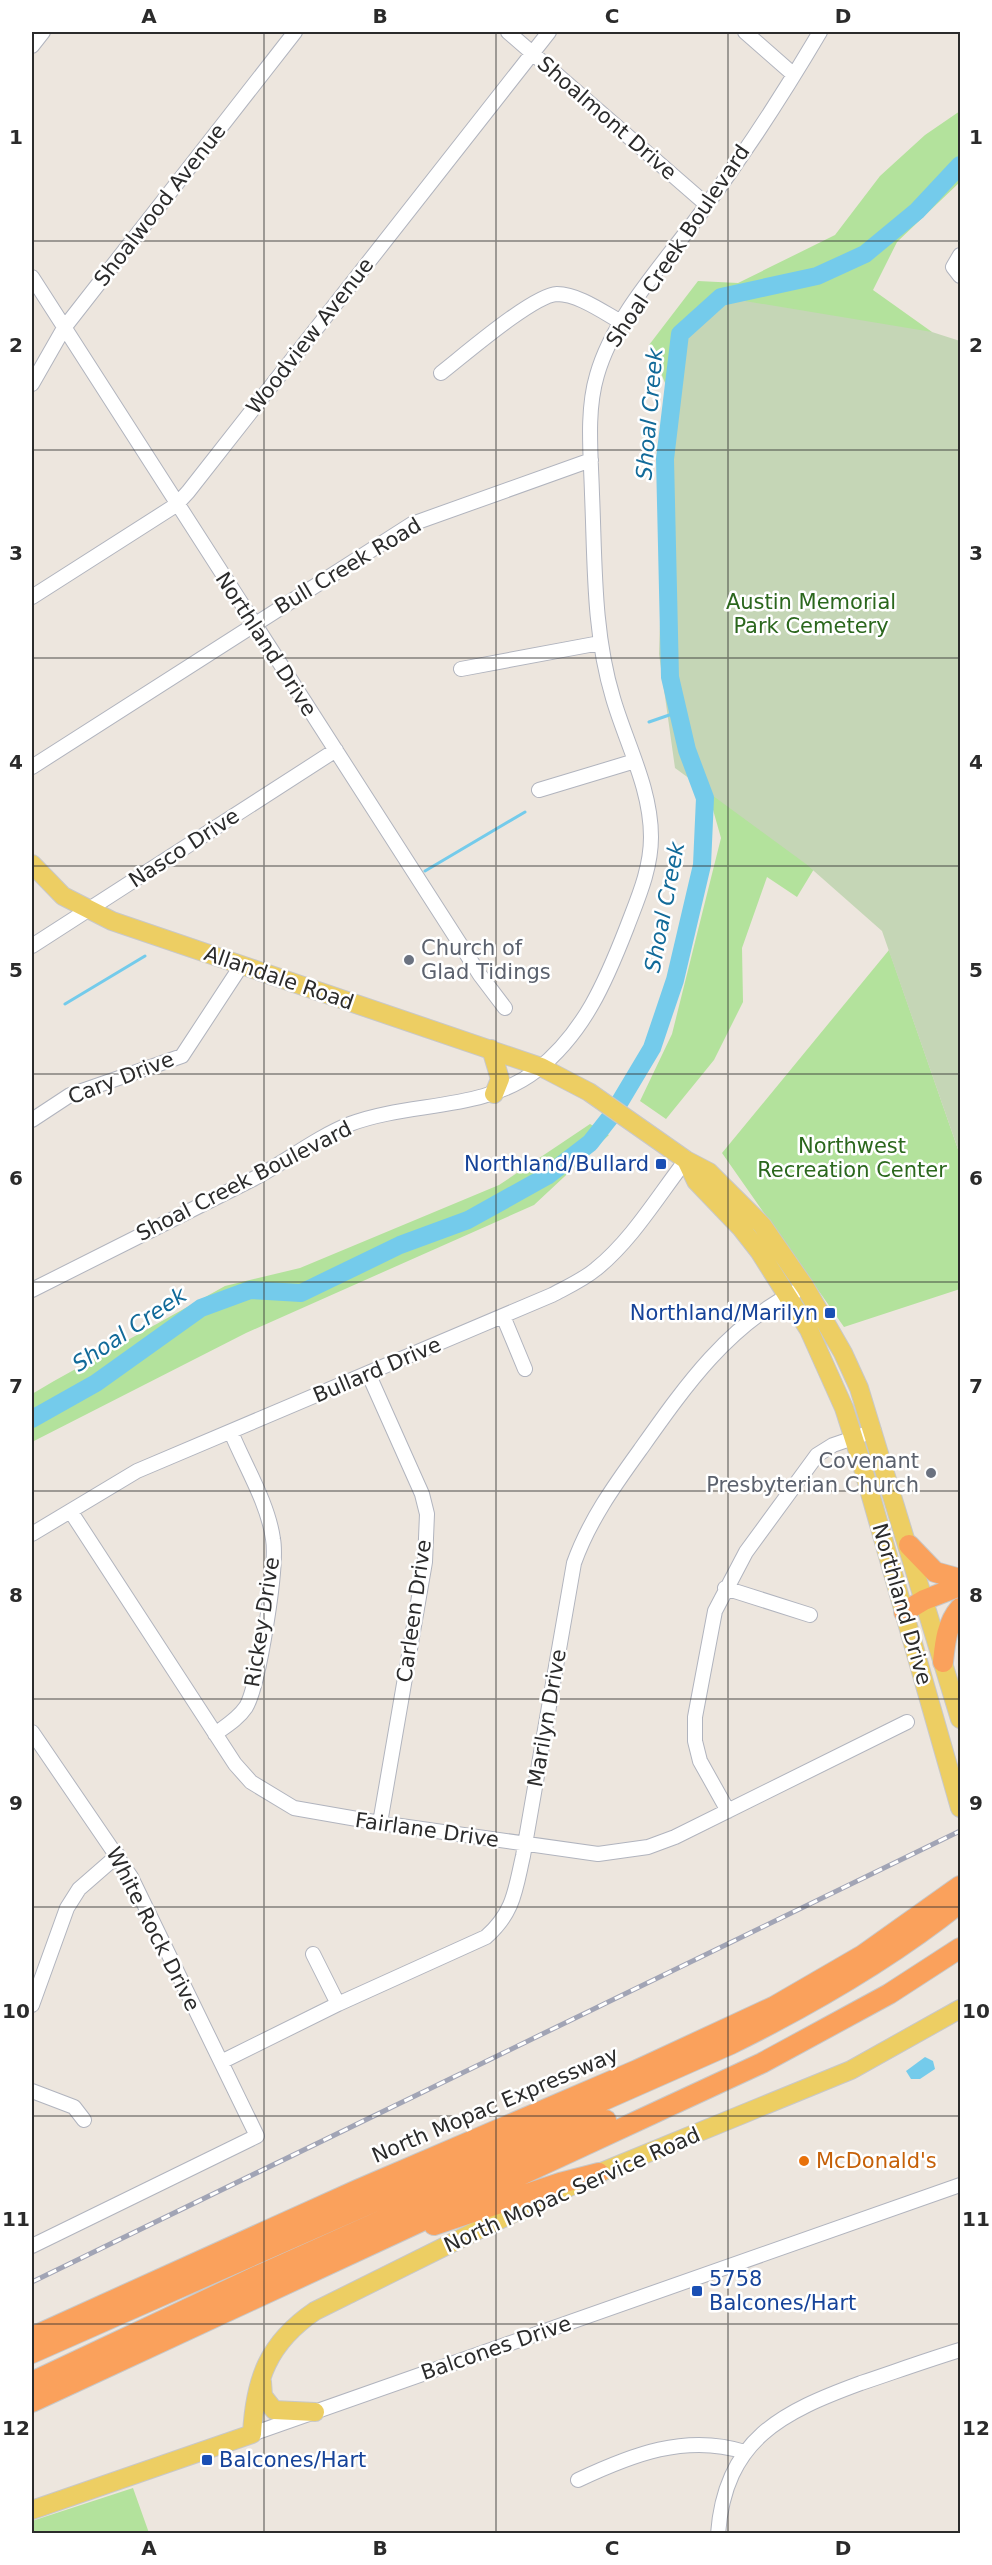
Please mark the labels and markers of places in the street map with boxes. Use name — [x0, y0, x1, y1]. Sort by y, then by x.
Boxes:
place label: Church of Glad Tidings — [421, 936, 551, 984]
marker: Church of Glad Tidings — [402, 953, 416, 967]
place label: Northland/Bullard — [464, 1152, 649, 1176]
marker: Northland/Bullard — [654, 1157, 668, 1171]
place label: Northland/Marilyn — [630, 1301, 818, 1325]
marker: Northland/Marilyn — [823, 1306, 837, 1320]
place label: Covenant Presbyterian Church — [706, 1449, 919, 1497]
marker: Covenant Presbyterian Church — [924, 1466, 938, 1480]
place label: McDonald's — [816, 2149, 937, 2173]
marker: McDonald's — [797, 2154, 811, 2168]
place label: 5758 Balcones/Hart — [709, 2267, 856, 2315]
marker: 5758 Balcones/Hart — [690, 2284, 704, 2298]
place label: Balcones/Hart — [219, 2448, 366, 2472]
marker: Balcones/Hart — [200, 2453, 214, 2467]

